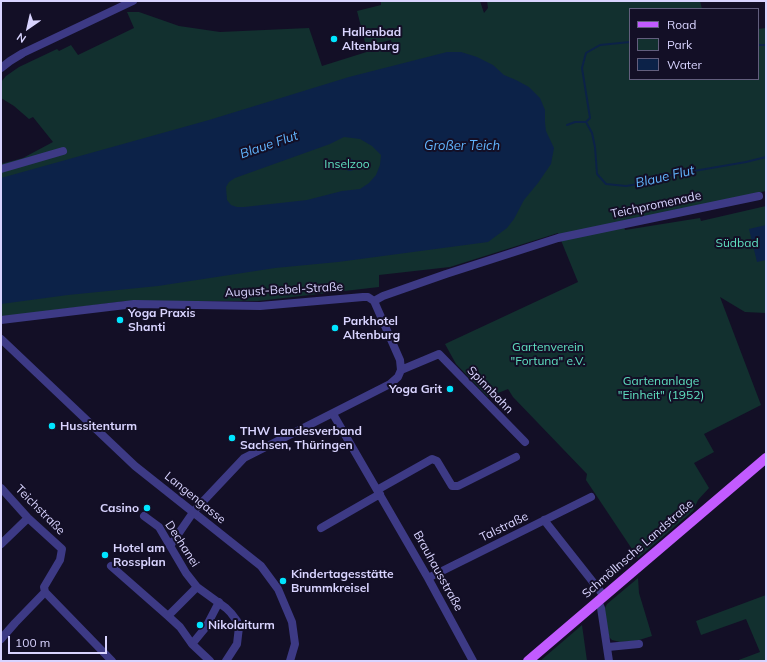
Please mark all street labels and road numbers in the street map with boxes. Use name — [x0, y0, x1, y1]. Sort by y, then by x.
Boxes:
street label: Teichpromenade — [609, 188, 703, 222]
street label: August-Bebel-Straße — [224, 280, 344, 300]
street label: Spinnbahn — [464, 363, 516, 417]
street label: Langengasse — [162, 469, 228, 527]
street label: Teichstraße — [12, 482, 68, 538]
street label: Schmöllnsche Landstraße — [579, 497, 697, 601]
street label: Talstraße — [477, 509, 531, 545]
street label: Dechanei — [162, 518, 202, 570]
street label: Brauhausstraße — [410, 528, 466, 614]

